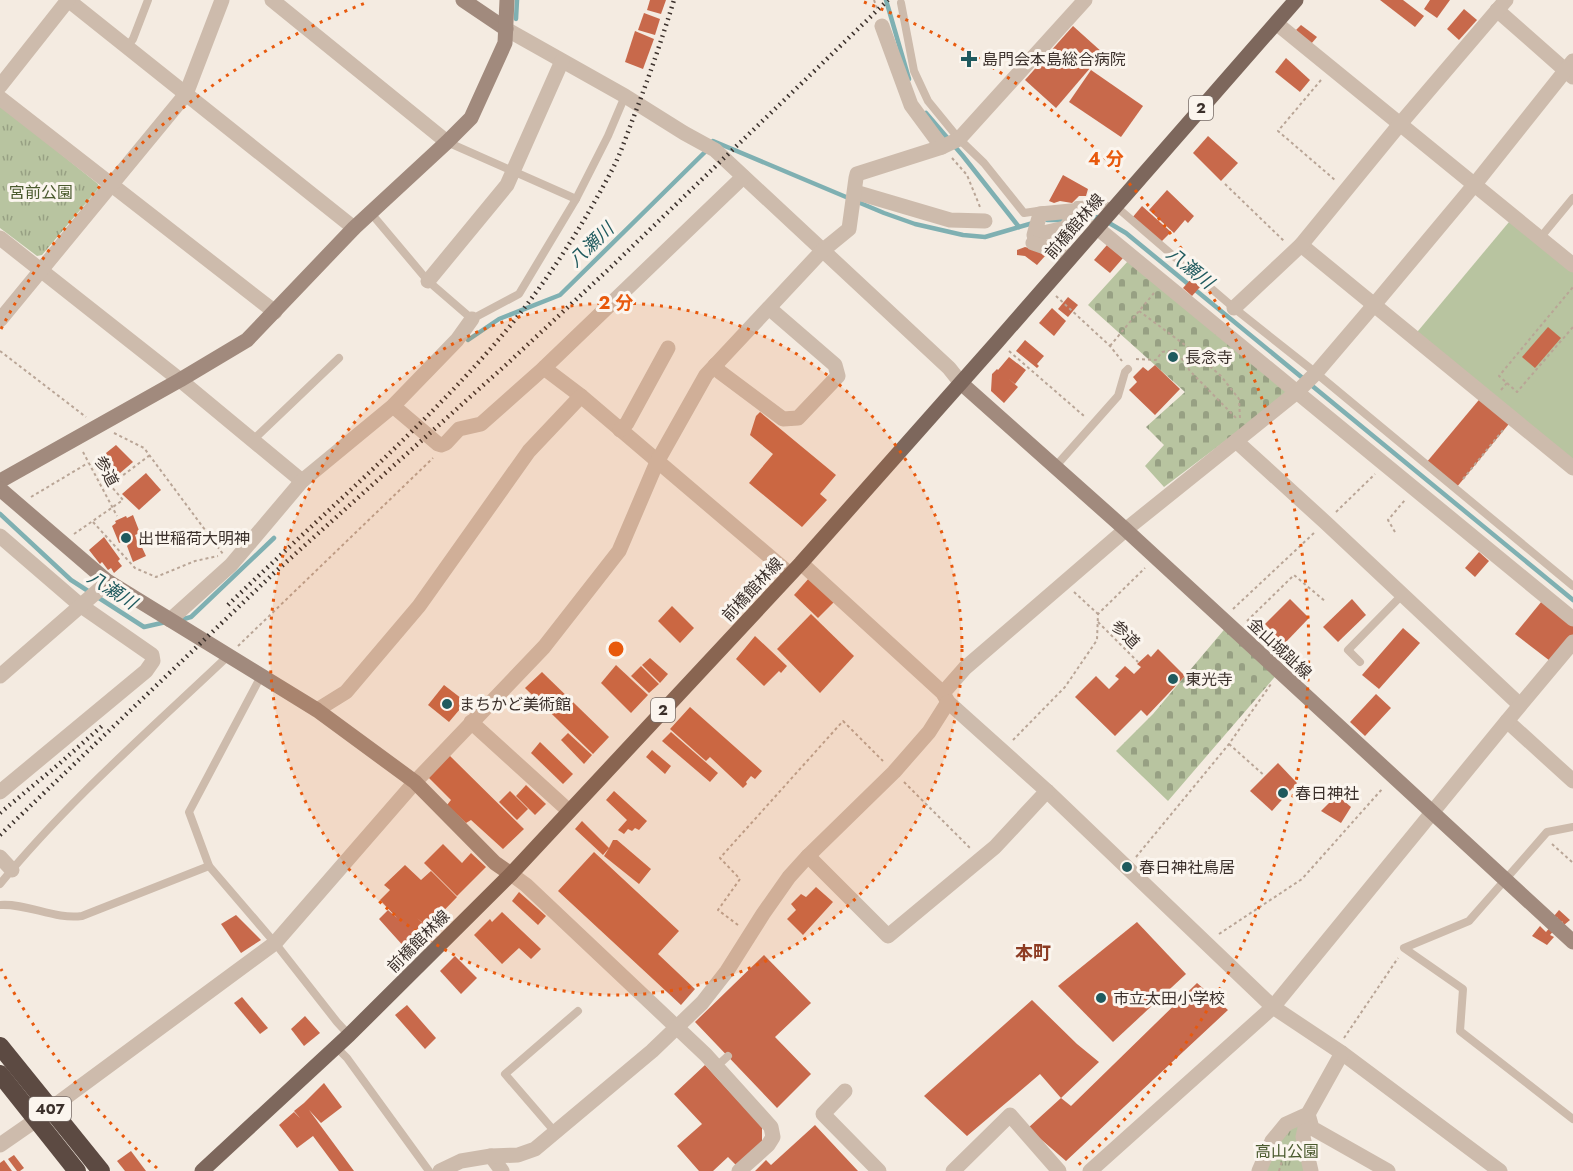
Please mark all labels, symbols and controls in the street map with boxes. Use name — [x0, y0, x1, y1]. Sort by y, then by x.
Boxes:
place label: 島門会本島総合病院 — [982, 48, 1126, 71]
marker: 島門会本島総合病院 — [960, 50, 978, 68]
road number: 2 — [1189, 96, 1213, 120]
text: 4 分 — [1088, 146, 1124, 172]
park label: 宮前公園 — [9, 181, 73, 204]
street label: 前橋館林線 — [1039, 189, 1109, 264]
water label: 八瀬川 — [563, 216, 621, 273]
water label: 八瀬川 — [1161, 241, 1221, 296]
text: 2 分 — [598, 290, 634, 316]
place label: 長念寺 — [1185, 346, 1233, 369]
marker: 長念寺 — [1166, 350, 1180, 364]
street label: 参道 — [89, 452, 124, 491]
place label: 出世稲荷大明神 — [138, 527, 250, 550]
marker: 出世稲荷大明神 — [119, 531, 133, 545]
street label: 前橋館林線 — [717, 552, 788, 626]
water label: 八瀬川 — [82, 564, 143, 617]
street label: 金山城趾線 — [1243, 613, 1317, 684]
street label: 参道 — [1106, 615, 1145, 654]
centre of rings — [606, 639, 626, 659]
place label: 東光寺 — [1185, 668, 1233, 691]
marker: 東光寺 — [1166, 672, 1180, 686]
place label: まちかど美術館 — [459, 693, 571, 716]
marker: まちかど美術館 — [440, 697, 454, 711]
road number: 2 — [651, 698, 675, 722]
place label: 春日神社 — [1295, 782, 1359, 805]
marker: 春日神社 — [1276, 786, 1290, 800]
place label: 春日神社鳥居 — [1139, 856, 1235, 879]
marker: 春日神社鳥居 — [1120, 860, 1134, 874]
street label: 前橋館林線 — [382, 905, 455, 978]
district label: 本町 — [1015, 940, 1051, 966]
place label: 市立太田小学校 — [1113, 987, 1225, 1010]
marker: 市立太田小学校 — [1094, 991, 1108, 1005]
road number: 407 — [29, 1097, 71, 1121]
park label: 高山公園 — [1255, 1140, 1319, 1163]

